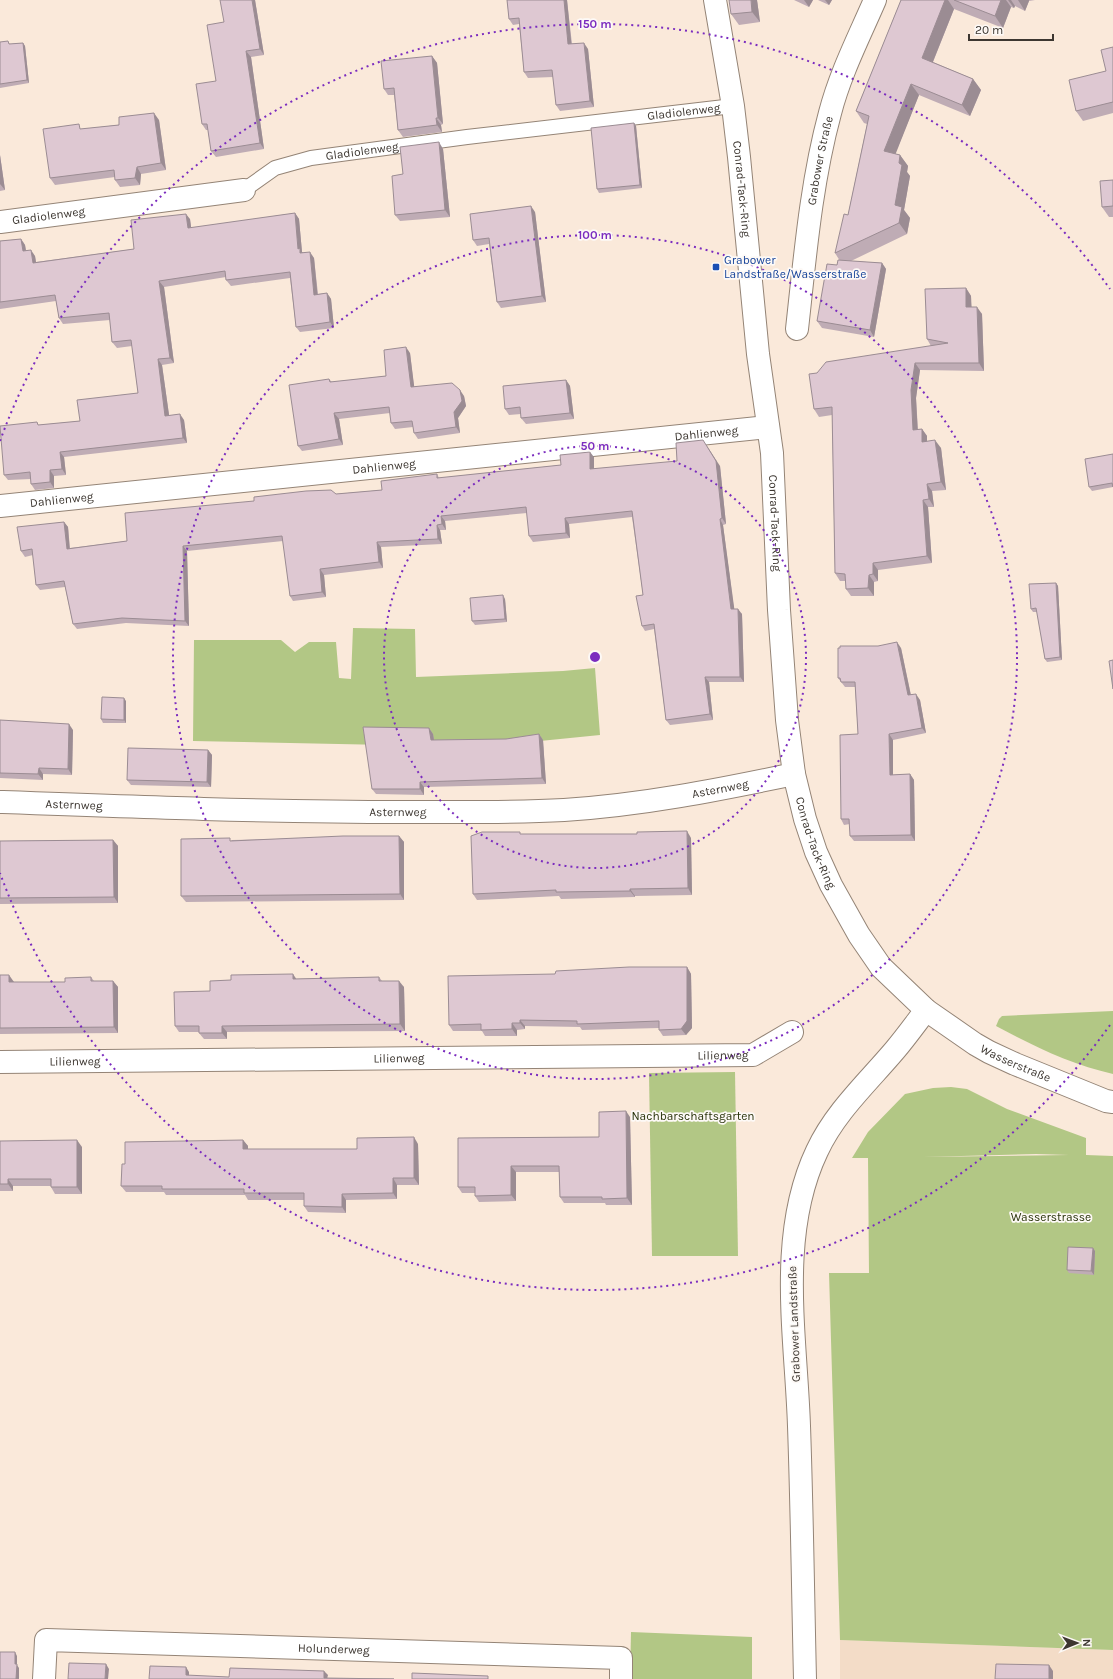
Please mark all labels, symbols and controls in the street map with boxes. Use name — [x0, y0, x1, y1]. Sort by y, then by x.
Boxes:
scale bar — [969, 16, 1053, 42]
text: 150 m — [578, 17, 612, 31]
text: 20 m — [975, 23, 1003, 37]
street label: Gladiolenweg — [646, 101, 721, 123]
street label: Grabower Straße — [805, 114, 836, 206]
street label: Gladiolenweg — [325, 139, 400, 163]
street label: Conrad-Tack-Ring — [730, 140, 754, 238]
street label: Gladiolenweg — [11, 204, 86, 227]
text: 100 m — [578, 228, 612, 242]
place label: Grabower Landstraße/Wasserstraße — [724, 253, 866, 281]
marker: Grabower Landstraße/Wasserstraße — [711, 262, 721, 272]
street label: Dahlienweg — [674, 423, 739, 444]
text: 50 m — [581, 439, 610, 453]
street label: Dahlienweg — [352, 456, 417, 477]
street label: Conrad-Tack-Ring — [766, 474, 784, 572]
street label: Dahlienweg — [29, 489, 94, 510]
centre of rings — [588, 650, 602, 664]
street label: Asternweg — [691, 777, 750, 801]
street label: Conrad-Tack-Ring — [793, 795, 839, 892]
street label: Asternweg — [45, 797, 103, 813]
street label: Asternweg — [369, 805, 427, 819]
street label: Wasserstraße — [978, 1042, 1053, 1085]
street label: Lilienweg — [697, 1048, 749, 1063]
street label: Lilienweg — [373, 1051, 425, 1066]
street label: Lilienweg — [49, 1054, 101, 1069]
park label: Nachbarschaftsgarten — [631, 1109, 755, 1123]
park label: Wasserstrasse — [1011, 1210, 1091, 1224]
street label: Grabower Landstraße — [785, 1266, 803, 1382]
north arrow — [1057, 1623, 1097, 1663]
text: N — [1080, 1639, 1093, 1647]
street label: Holunderweg — [298, 1641, 370, 1657]

